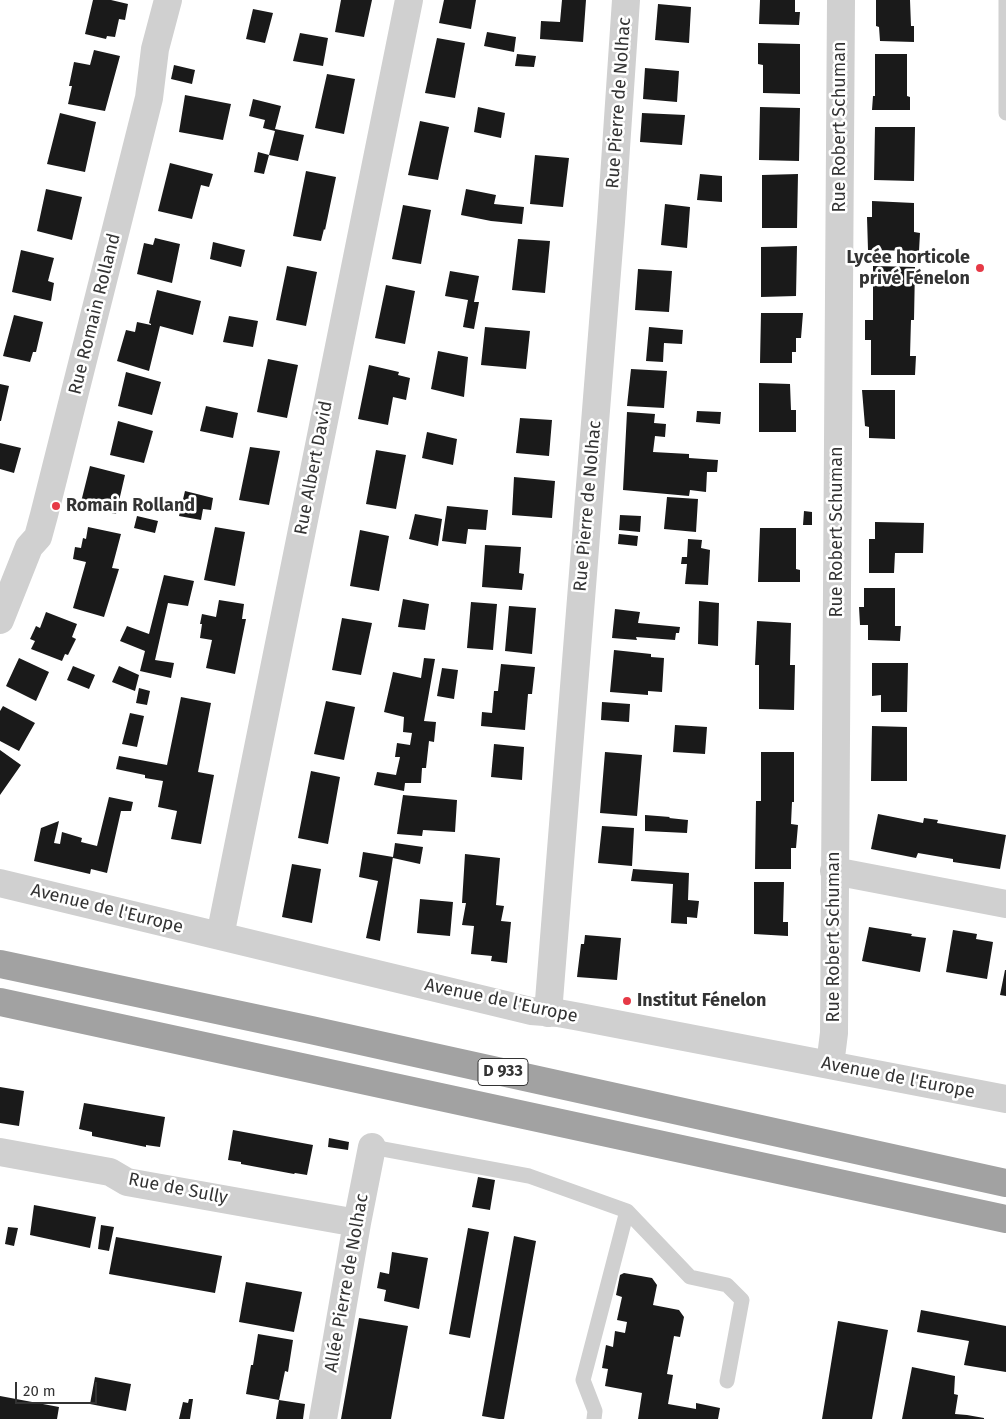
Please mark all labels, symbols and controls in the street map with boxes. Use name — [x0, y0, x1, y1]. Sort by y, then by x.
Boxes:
street label: Rue Pierre de Nolhac — [602, 17, 636, 189]
street label: Rue Robert Schuman — [829, 42, 851, 212]
street label: Rue Romain Rolland — [65, 231, 125, 397]
place label: Lycée horticole privé Fénelon — [846, 247, 970, 290]
marker: Lycée horticole privé Fénelon — [974, 262, 986, 274]
street label: Rue Albert David — [290, 399, 338, 537]
street label: Rue Pierre de Nolhac — [570, 420, 606, 592]
street label: Rue Robert Schuman — [826, 447, 848, 617]
place label: Romain Rolland — [66, 495, 195, 517]
marker: Romain Rolland — [50, 500, 62, 512]
street label: Rue Robert Schuman — [823, 852, 845, 1022]
street label: Avenue de l'Europe — [29, 880, 185, 938]
street label: Avenue de l'Europe — [422, 974, 580, 1028]
place label: Institut Fénelon — [637, 990, 766, 1012]
marker: Institut Fénelon — [621, 995, 633, 1007]
street label: Avenue de l'Europe — [819, 1053, 977, 1103]
road number: D 933 — [478, 1058, 528, 1086]
street label: Rue de Sully — [126, 1169, 230, 1209]
street label: Allée Pierre de Nolhac — [321, 1192, 373, 1374]
scale bar — [18, 1372, 100, 1404]
text: 20 m — [23, 1382, 56, 1400]

